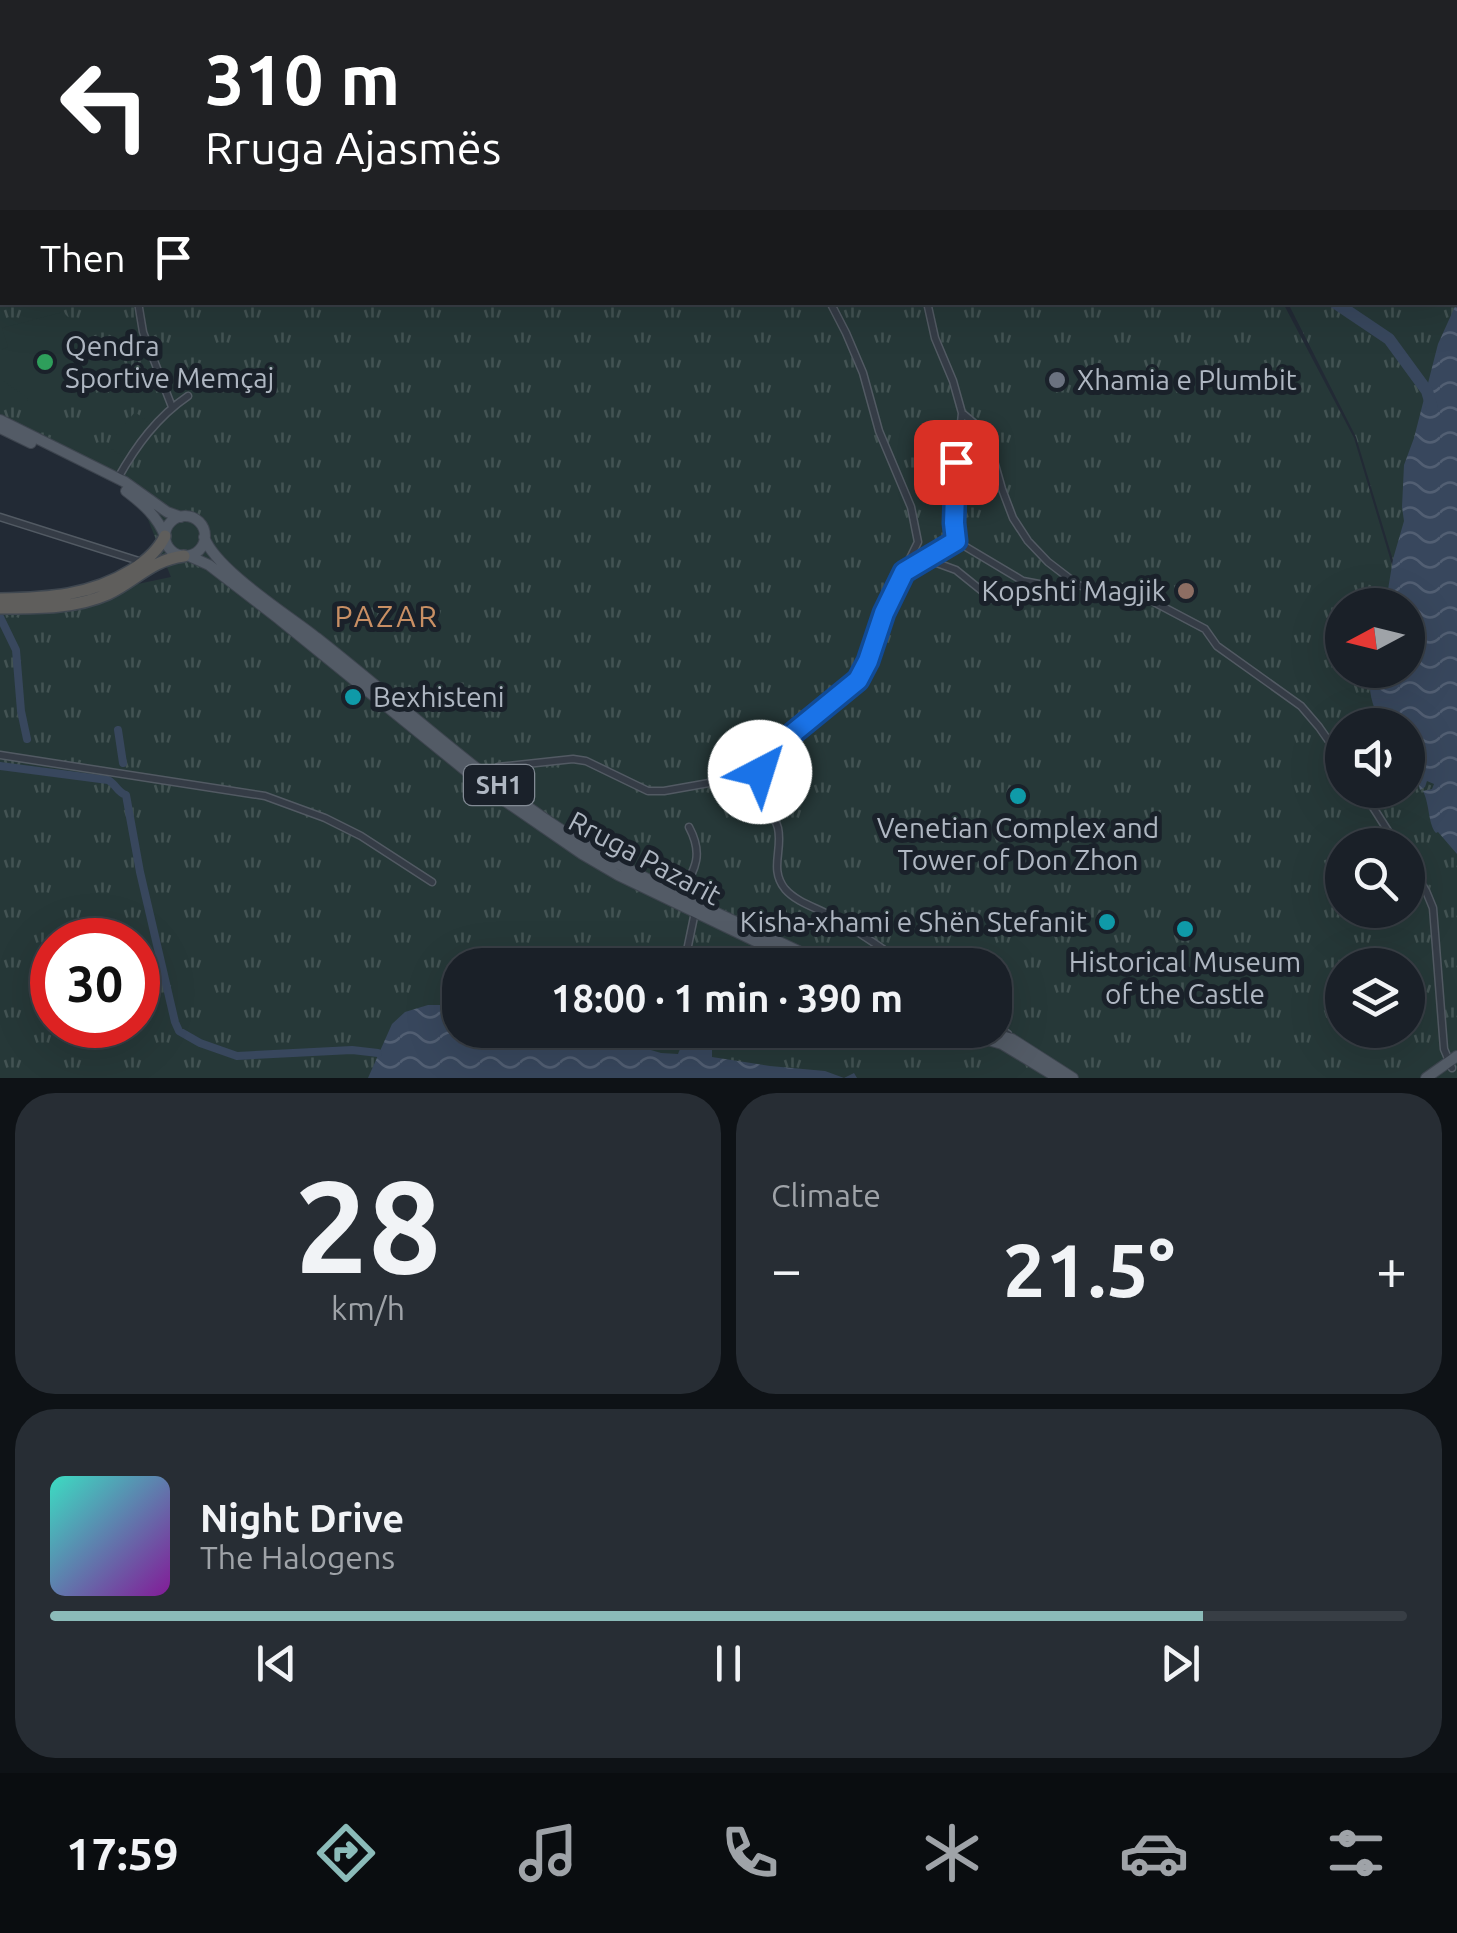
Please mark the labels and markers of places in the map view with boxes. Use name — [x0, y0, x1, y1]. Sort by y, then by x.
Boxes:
place label: Qendra Sportive Memçaj — [65, 330, 274, 393]
marker: Qendra Sportive Memçaj — [34, 351, 56, 373]
place label: Xhamia e Plumbit — [1077, 364, 1297, 395]
marker: Xhamia e Plumbit — [1046, 369, 1068, 391]
pin — [914, 420, 999, 505]
place label: Kopshti Magjik — [982, 575, 1166, 606]
marker: Kopshti Magjik — [1175, 580, 1197, 602]
place label: Bexhisteni — [373, 681, 505, 712]
marker: Bexhisteni — [342, 686, 364, 708]
marker: Venetian Complex and Tower of Don Zhon — [1007, 785, 1029, 807]
place label: Venetian Complex and Tower of Don Zhon — [877, 812, 1159, 875]
place label: Kisha-xhami e Shën Stefanit — [740, 906, 1087, 937]
marker: Kisha-xhami e Shën Stefanit — [1096, 911, 1118, 933]
marker: Historical Museum of the Castle — [1174, 918, 1196, 940]
place label: Historical Museum of the Castle — [1069, 946, 1301, 1009]

